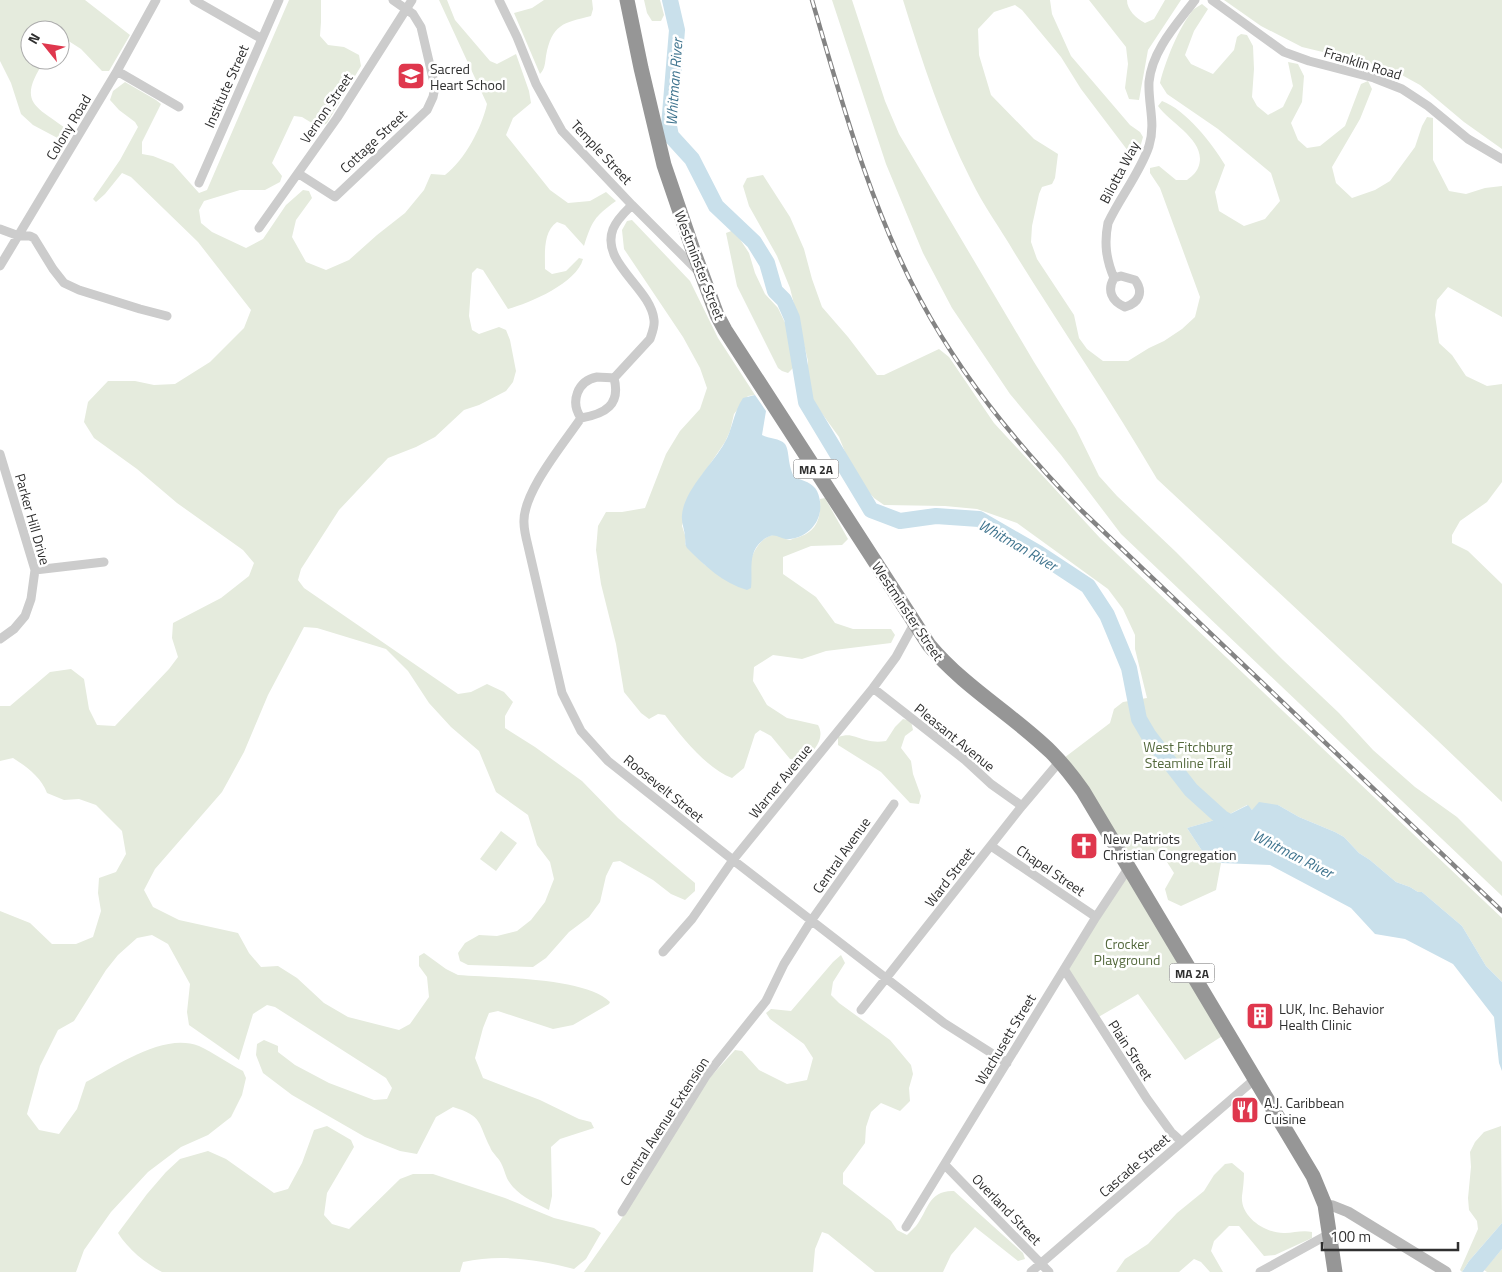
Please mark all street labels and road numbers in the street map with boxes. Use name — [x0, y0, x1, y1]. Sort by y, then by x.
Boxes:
street label: Institute Street — [198, 41, 254, 131]
street label: Franklin Road — [1321, 41, 1405, 85]
street label: Vernon Street — [295, 68, 357, 148]
street label: Colony Road — [40, 90, 96, 164]
street label: Cottage Street — [335, 104, 411, 178]
street label: Temple Street — [566, 115, 638, 189]
street label: Bilotta Way — [1094, 137, 1144, 207]
street label: Westminster Street — [670, 207, 731, 323]
road number: MA 2A — [794, 459, 838, 478]
street label: Parker Hill Drive — [10, 471, 56, 567]
street label: Westminster Street — [867, 557, 949, 665]
street label: Pleasant Avenue — [910, 698, 1000, 776]
street label: Warner Avenue — [743, 739, 817, 823]
street label: Roosevelt Street — [619, 749, 709, 827]
street label: Central Avenue — [807, 813, 875, 897]
street label: Chapel Street — [1012, 839, 1090, 901]
street label: Ward Street — [919, 843, 979, 911]
road number: MA 2A — [1170, 964, 1214, 982]
street label: Wachusett Street — [970, 989, 1041, 1088]
street label: Plain Street — [1104, 1016, 1158, 1084]
street label: Central Avenue Extension — [614, 1052, 714, 1190]
street label: Cascade Street — [1094, 1128, 1174, 1202]
street label: Overland Street — [967, 1169, 1047, 1249]

